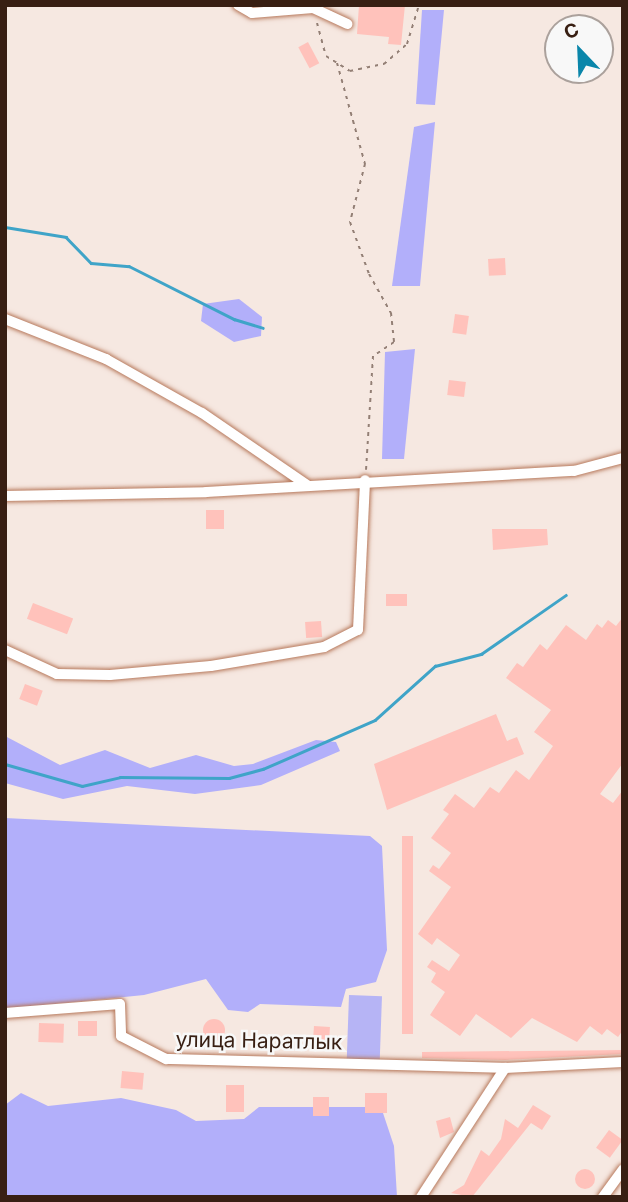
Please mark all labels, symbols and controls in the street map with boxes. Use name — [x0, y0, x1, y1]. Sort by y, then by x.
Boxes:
north arrow — [544, 14, 614, 84]
text: С — [560, 18, 582, 44]
street label: улица Наратлык — [176, 1027, 342, 1055]

